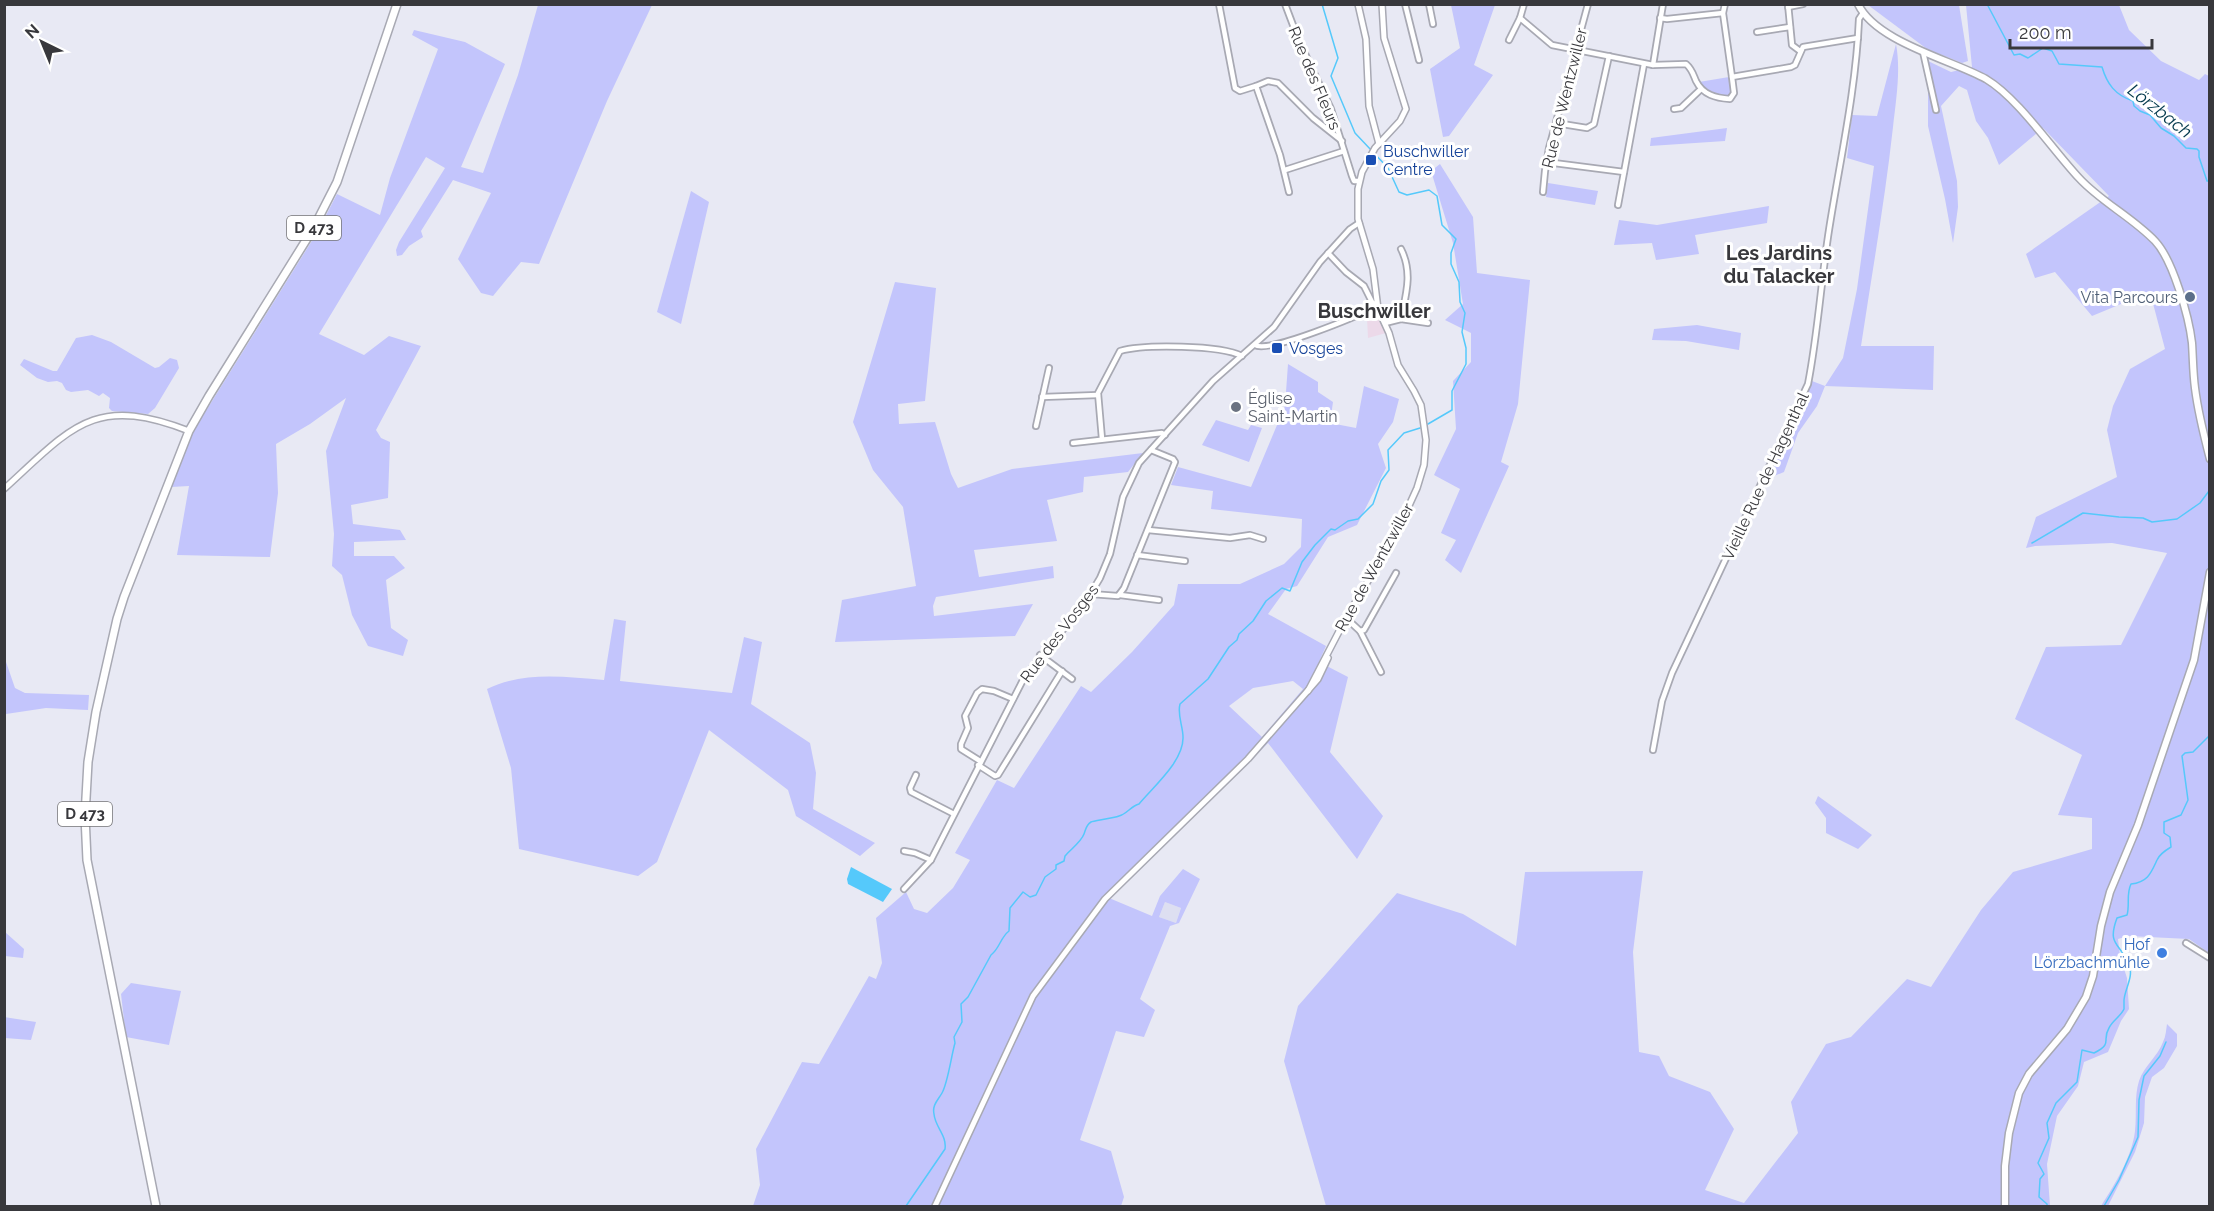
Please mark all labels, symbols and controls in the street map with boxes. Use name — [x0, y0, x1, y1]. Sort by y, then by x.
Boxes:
north arrow — [12, 12, 72, 72]
scale bar — [2010, 12, 2152, 50]
text: N — [21, 20, 43, 43]
text: 200 m — [2019, 22, 2072, 43]
street label: Rue des Fleurs — [1284, 24, 1345, 133]
street label: Rue de Wentzwiller — [1538, 26, 1591, 170]
water label: Lörzbach — [2124, 79, 2197, 142]
place label: Buschwiller Centre — [1383, 142, 1469, 179]
marker: Buschwiller Centre — [1364, 153, 1378, 167]
road number: D 473 — [287, 216, 341, 240]
district label: Les Jardins du Talacker — [1723, 241, 1835, 288]
place label: Vita Parcours — [2080, 288, 2178, 307]
marker: Vita Parcours — [2183, 290, 2197, 304]
district label: Buschwiller — [1317, 299, 1431, 323]
place label: Vosges — [1289, 339, 1343, 358]
marker: Vosges — [1270, 341, 1284, 355]
place label: Église Saint-Martin — [1248, 388, 1338, 426]
street label: Vieille Rue de Hagenthal — [1718, 389, 1813, 563]
marker: Église Saint-Martin — [1229, 400, 1243, 414]
street label: Rue de Wentzwiller — [1331, 499, 1418, 635]
street label: Rue des Vosges — [1016, 580, 1103, 686]
road number: D 473 — [58, 802, 112, 826]
place label: Hof Lörzbachmühle — [2034, 935, 2151, 972]
marker: Hof Lörzbachmühle — [2155, 946, 2169, 960]

